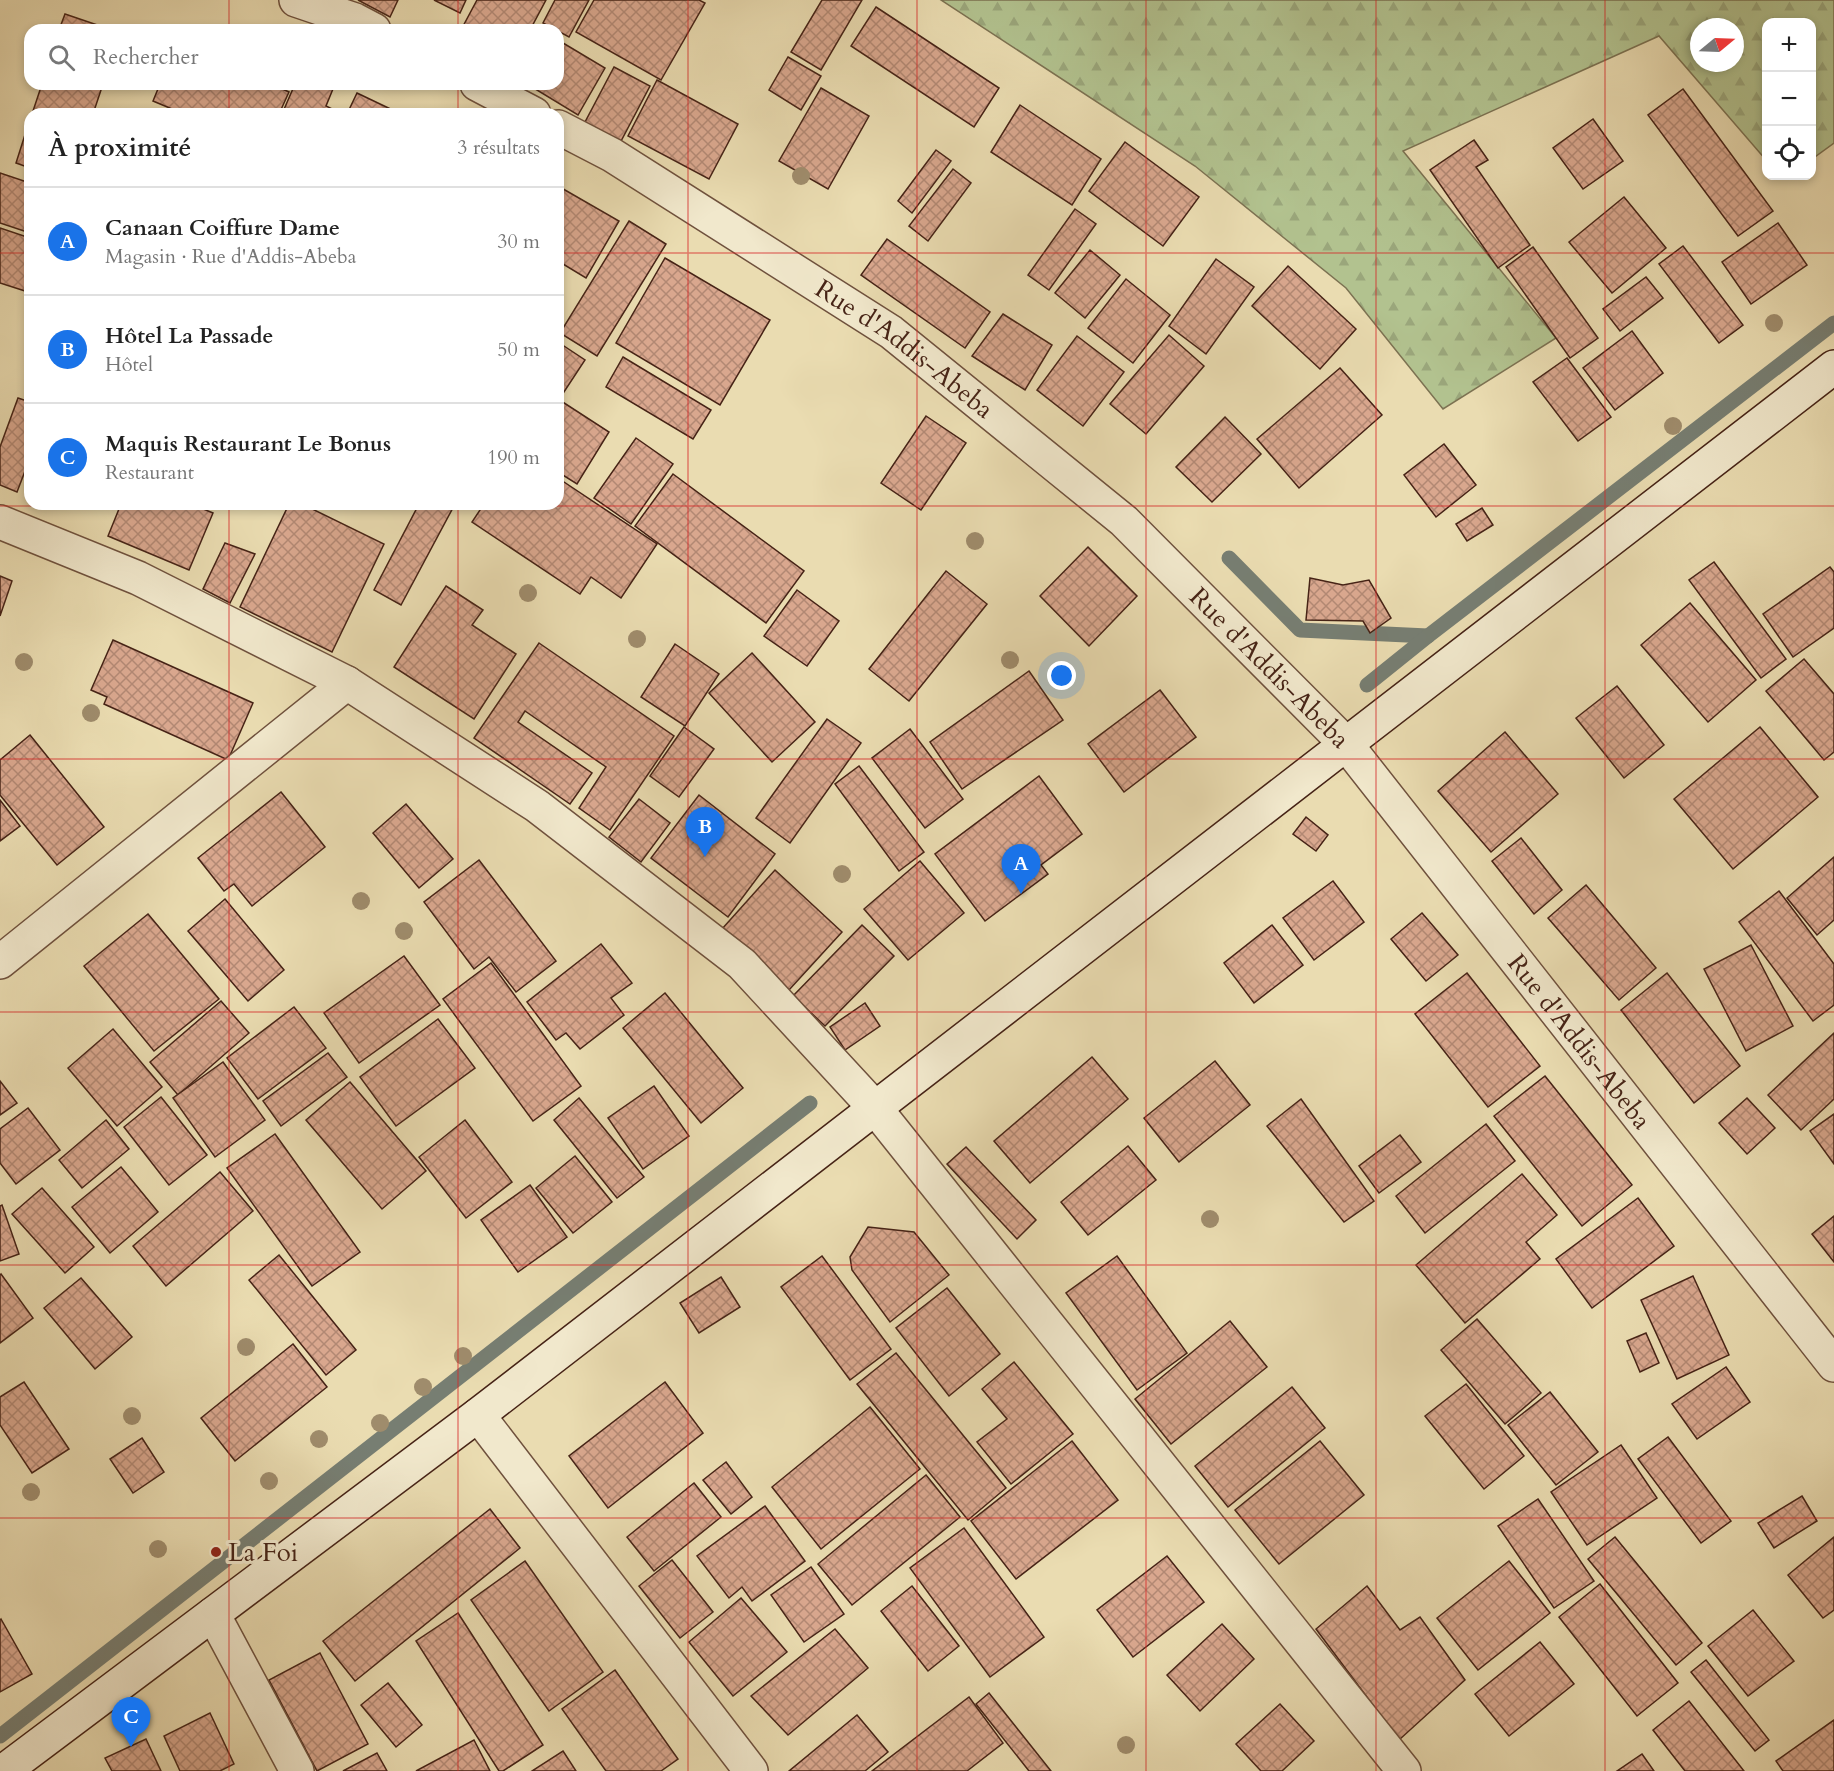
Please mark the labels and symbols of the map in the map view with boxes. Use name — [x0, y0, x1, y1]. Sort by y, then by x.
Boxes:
north arrow — [1690, 18, 1744, 72]
street label: Rue d'Addis-Abeba — [809, 271, 1001, 426]
street label: Rue d'Addis-Abeba — [1182, 579, 1358, 756]
your location — [1047, 661, 1076, 690]
pin: B — [686, 808, 724, 857]
pin: A — [1002, 844, 1040, 894]
street label: Rue d'Addis-Abeba — [1500, 946, 1660, 1136]
place label: La Foi — [228, 1535, 298, 1570]
marker: La Foi — [209, 1545, 223, 1559]
pin: C — [112, 1698, 150, 1747]

